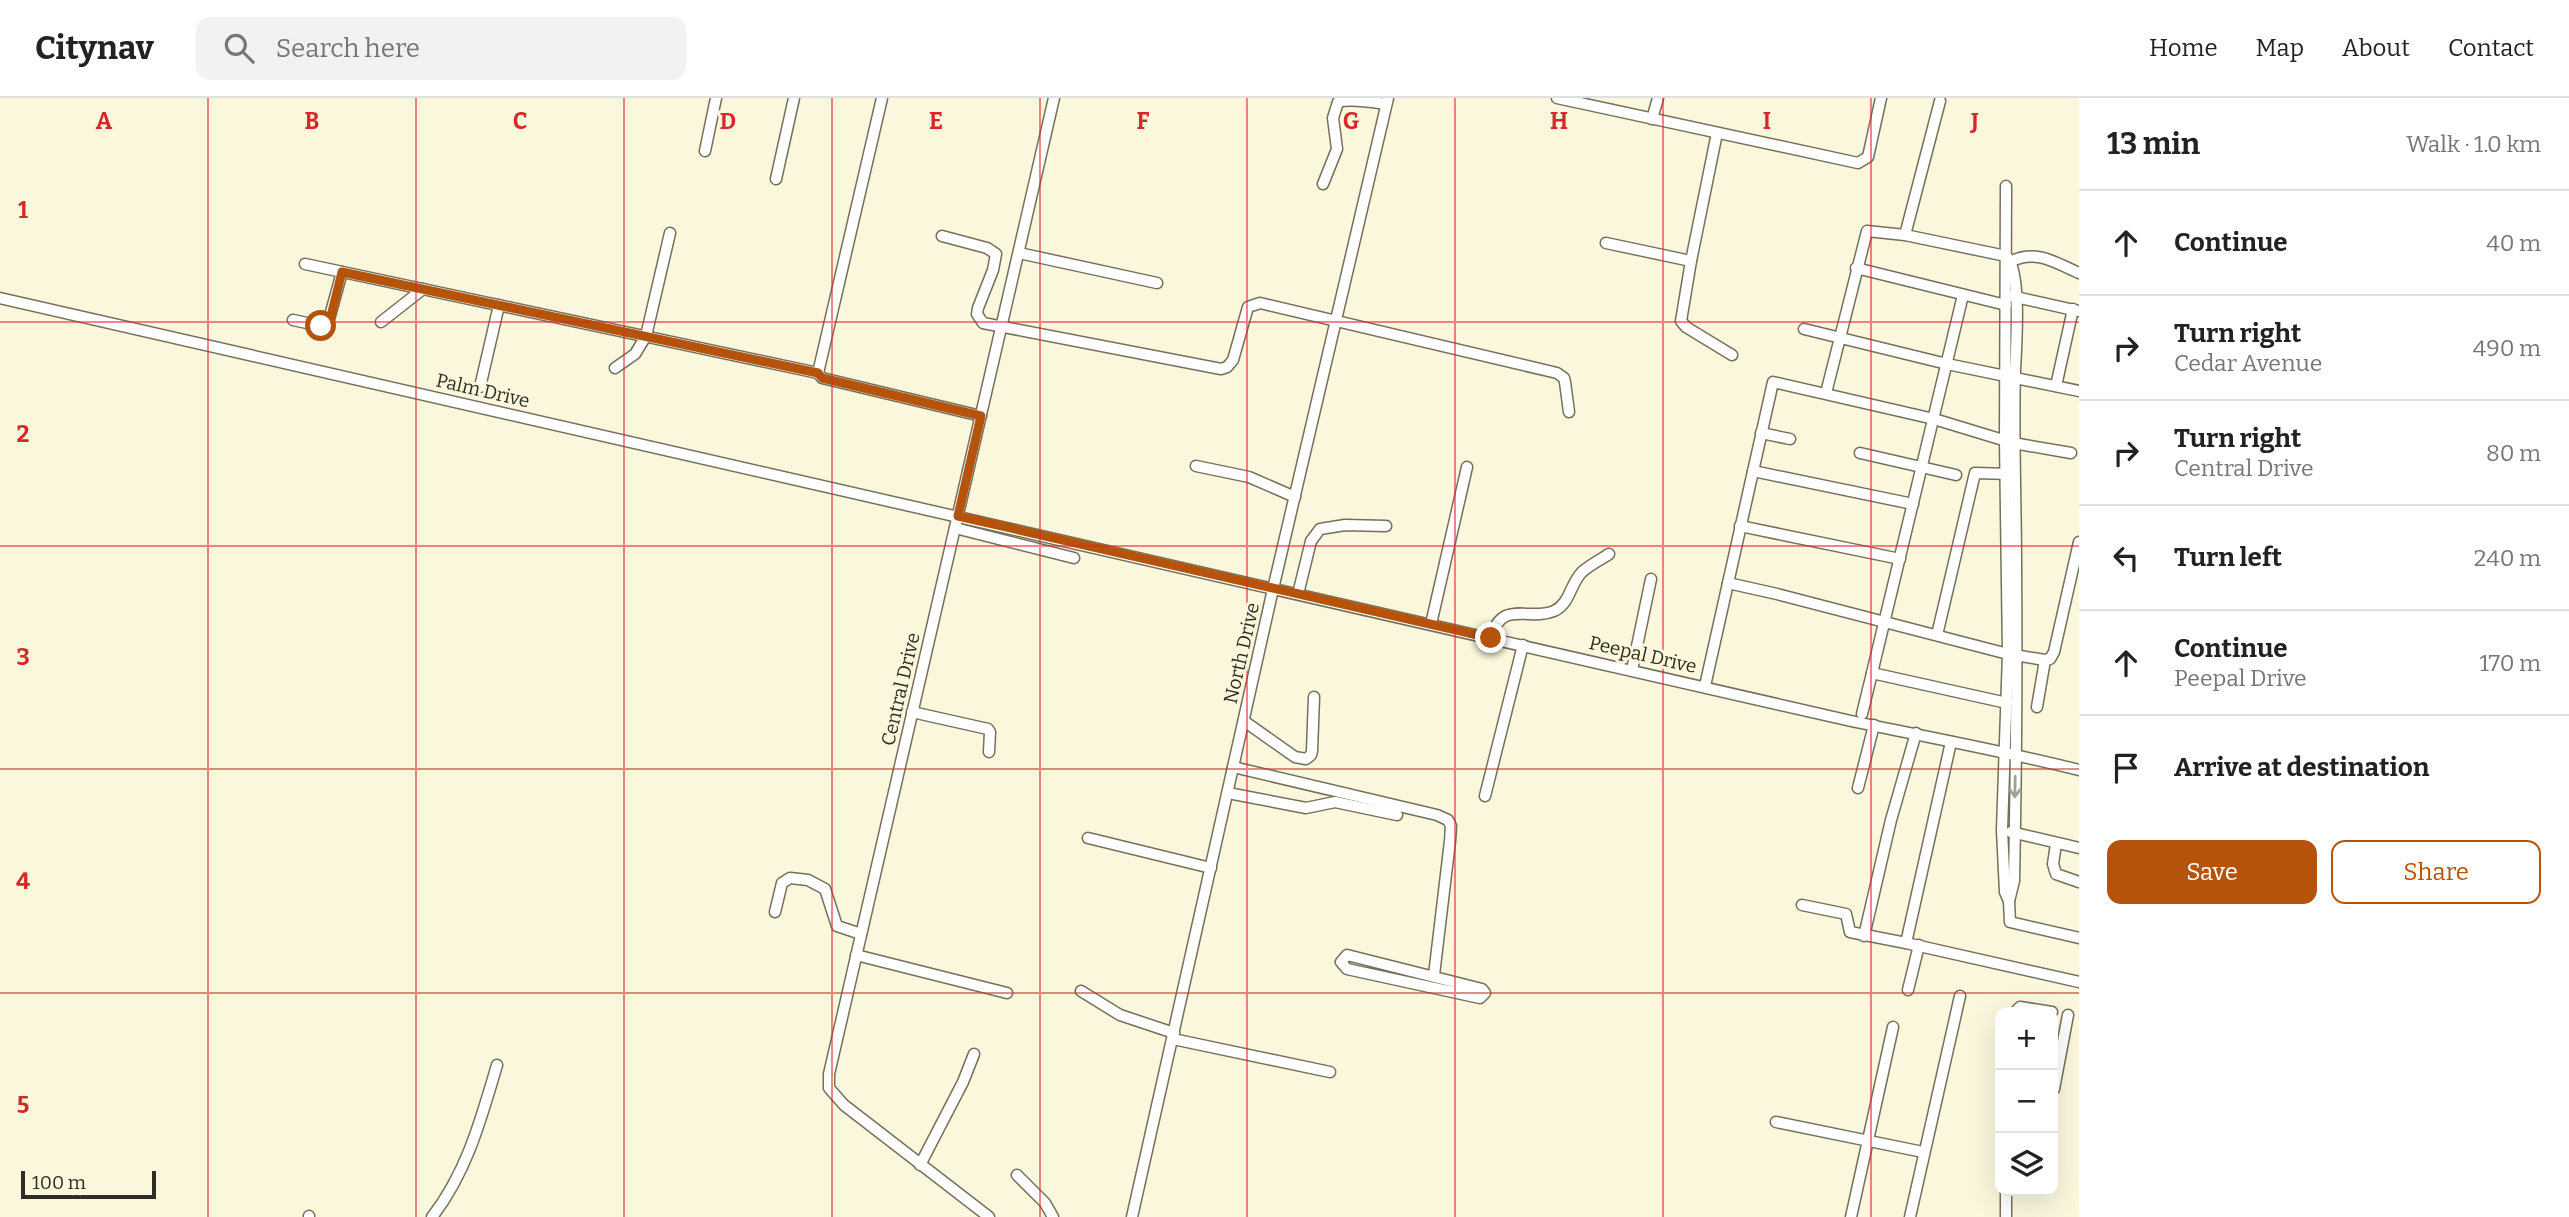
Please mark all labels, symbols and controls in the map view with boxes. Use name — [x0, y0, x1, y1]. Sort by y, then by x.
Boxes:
search box — [196, 17, 686, 80]
text: Citynav — [35, 28, 154, 68]
icon: search — [220, 29, 258, 67]
text: Search here — [276, 33, 420, 64]
text: Home — [2149, 34, 2218, 62]
text: Map — [2256, 34, 2304, 62]
text: About — [2342, 34, 2410, 62]
text: Contact — [2448, 34, 2534, 62]
text: A — [96, 107, 113, 135]
text: B — [305, 107, 319, 135]
text: C — [513, 107, 527, 135]
text: D — [720, 107, 736, 135]
text: E — [929, 107, 943, 135]
text: F — [1137, 107, 1150, 135]
text: G — [1343, 107, 1360, 135]
text: H — [1550, 107, 1568, 135]
text: I — [1763, 107, 1771, 135]
text: J — [1969, 107, 1979, 135]
text: 13 min — [2107, 126, 2200, 162]
text: Walk · 1.0 km — [2406, 130, 2541, 158]
text: 1 — [18, 196, 28, 224]
icon: ahead — [2107, 224, 2145, 262]
text: Continue — [2174, 227, 2288, 258]
text: 40 m — [2486, 229, 2541, 257]
route start — [305, 310, 336, 341]
text: Turn right — [2174, 318, 2301, 349]
icon: right — [2107, 329, 2145, 367]
text: 490 m — [2473, 334, 2541, 362]
text: Cedar Avenue — [2174, 349, 2322, 377]
street label: Palm Drive — [434, 369, 532, 412]
text: 2 — [17, 420, 30, 448]
text: Turn right — [2174, 423, 2301, 454]
icon: right — [2107, 434, 2145, 472]
text: 80 m — [2486, 439, 2541, 467]
text: Central Drive — [2174, 454, 2314, 482]
icon: left — [2107, 539, 2145, 577]
text: Turn left — [2174, 542, 2282, 573]
text: 240 m — [2474, 544, 2541, 572]
street label: North Drive — [1219, 600, 1264, 706]
route end — [1475, 622, 1506, 653]
street label: Central Drive — [876, 630, 925, 748]
street label: Peepal Drive — [1587, 631, 1699, 678]
text: Continue — [2174, 633, 2288, 664]
text: 3 — [16, 643, 30, 671]
icon: ahead — [2107, 644, 2145, 682]
text: 170 m — [2479, 649, 2541, 677]
text: Peepal Drive — [2174, 664, 2307, 692]
icon: arrive — [2107, 749, 2145, 787]
text: Arrive at destination — [2174, 752, 2429, 783]
one-way arrow — [2008, 775, 2022, 798]
button: Save — [2107, 840, 2317, 904]
button: Share — [2331, 840, 2541, 904]
text: 4 — [16, 867, 30, 895]
map controls — [1995, 1007, 2058, 1196]
button: + — [1995, 1007, 2058, 1070]
button: − — [1995, 1070, 2058, 1133]
text: 5 — [17, 1091, 29, 1119]
button: layers — [1995, 1133, 2058, 1196]
scale bar — [21, 1168, 156, 1200]
text: 100 m — [32, 1171, 86, 1194]

